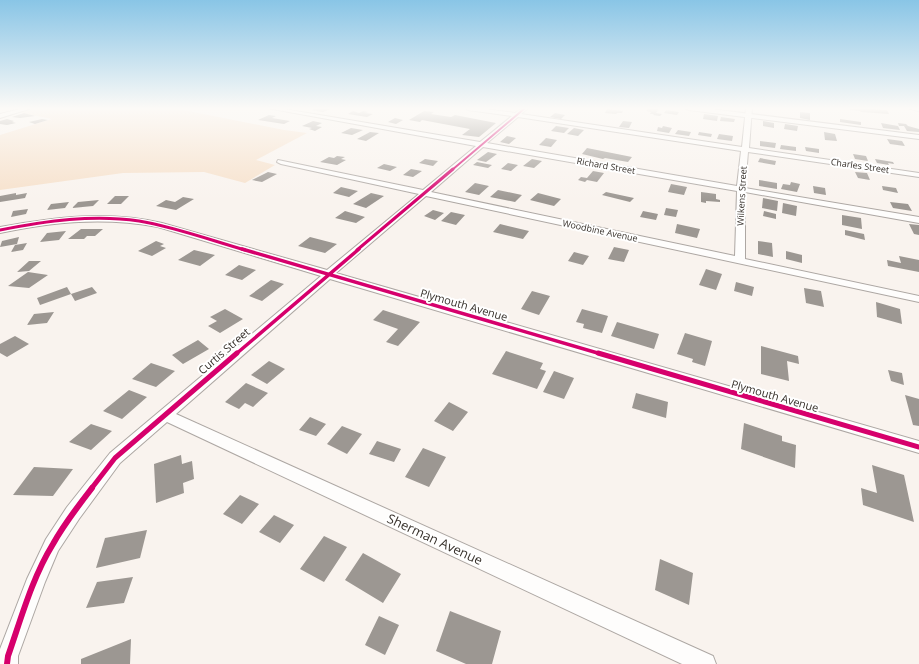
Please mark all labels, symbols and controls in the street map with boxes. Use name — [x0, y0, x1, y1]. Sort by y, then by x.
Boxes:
street label: Richard Street — [576, 154, 636, 177]
street label: Charles Street — [830, 155, 890, 176]
street label: Wilkens Street — [733, 166, 750, 226]
street label: Woodbine Avenue — [561, 216, 639, 245]
street label: Plymouth Avenue — [419, 285, 510, 324]
street label: Curtis Street — [195, 324, 253, 377]
street label: Plymouth Avenue — [730, 376, 821, 415]
street label: Sherman Avenue — [384, 509, 486, 569]

